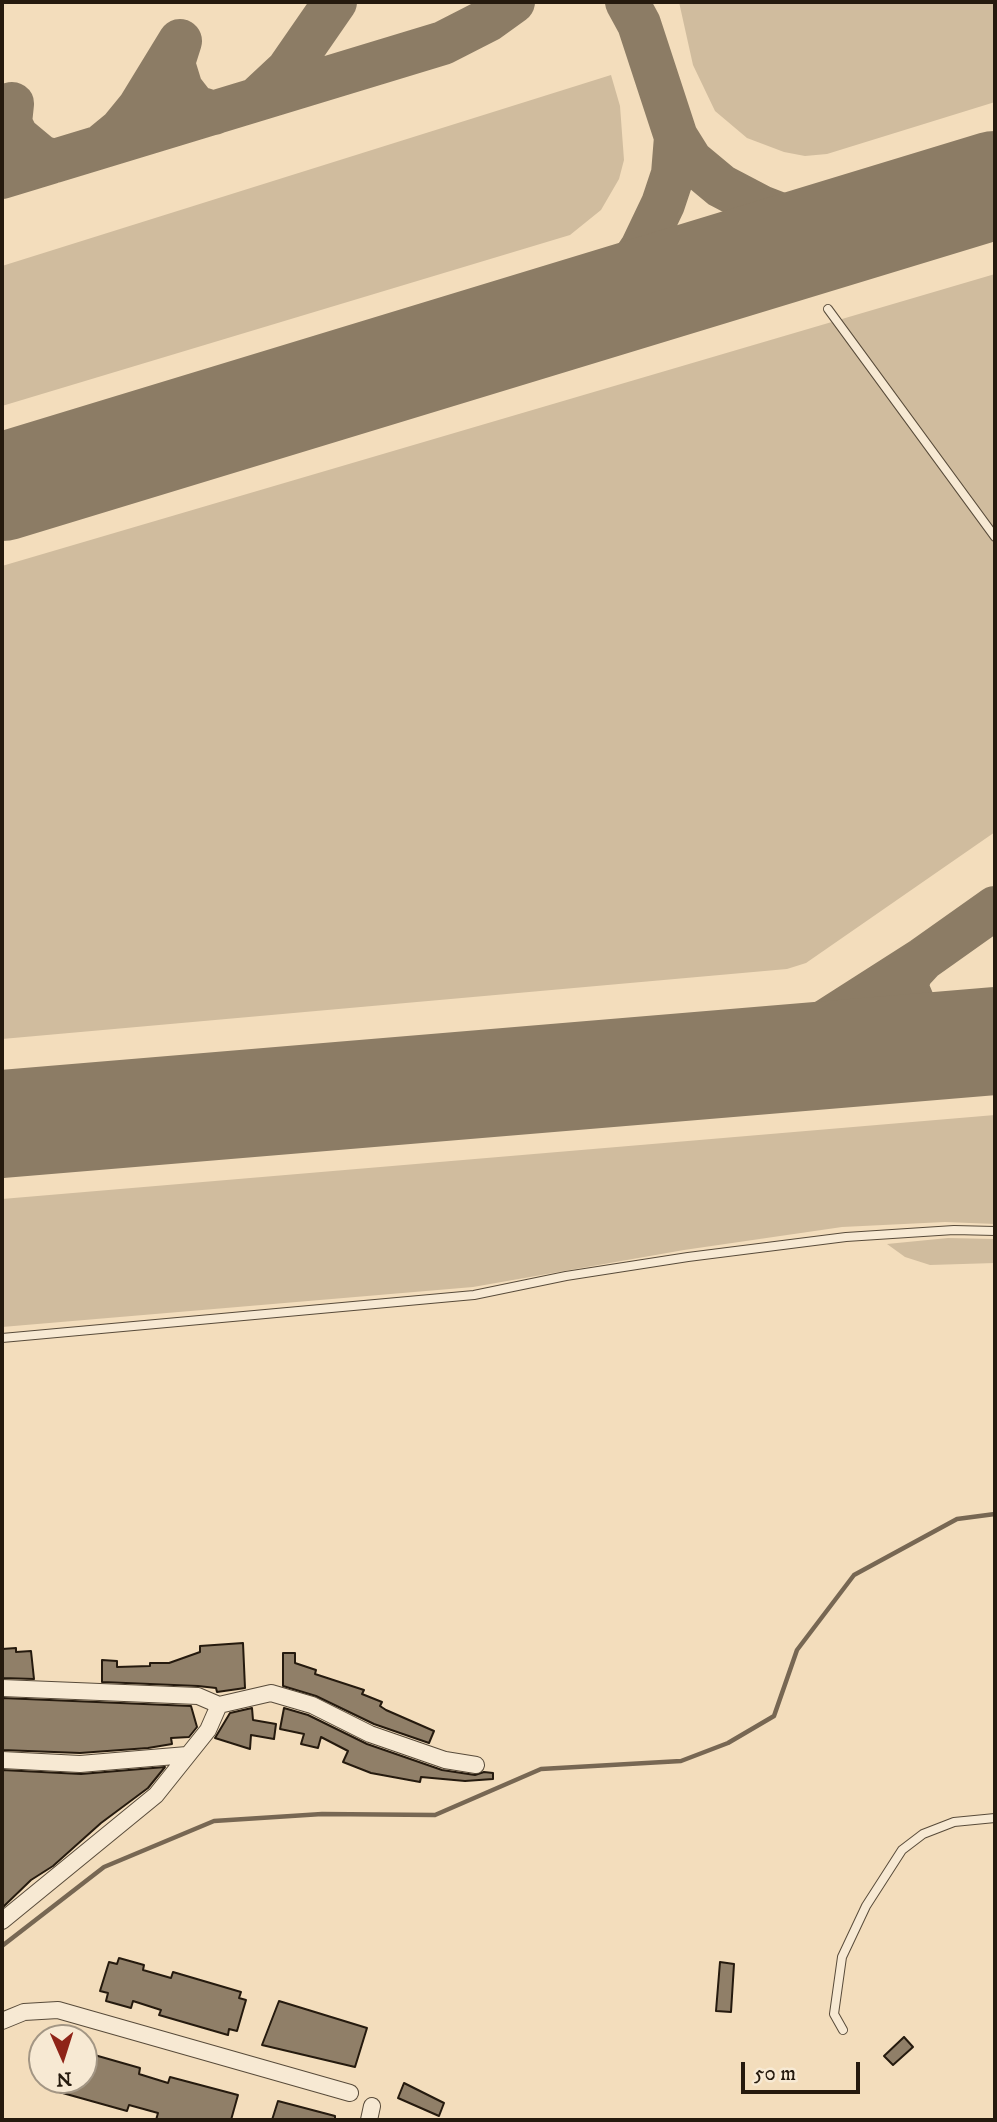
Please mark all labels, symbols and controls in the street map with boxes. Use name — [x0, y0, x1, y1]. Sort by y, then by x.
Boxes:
north arrow — [28, 2024, 98, 2094]
scale bar — [745, 2048, 864, 2092]
text: 50 m — [754, 2061, 796, 2087]
text: N — [56, 2067, 72, 2090]

